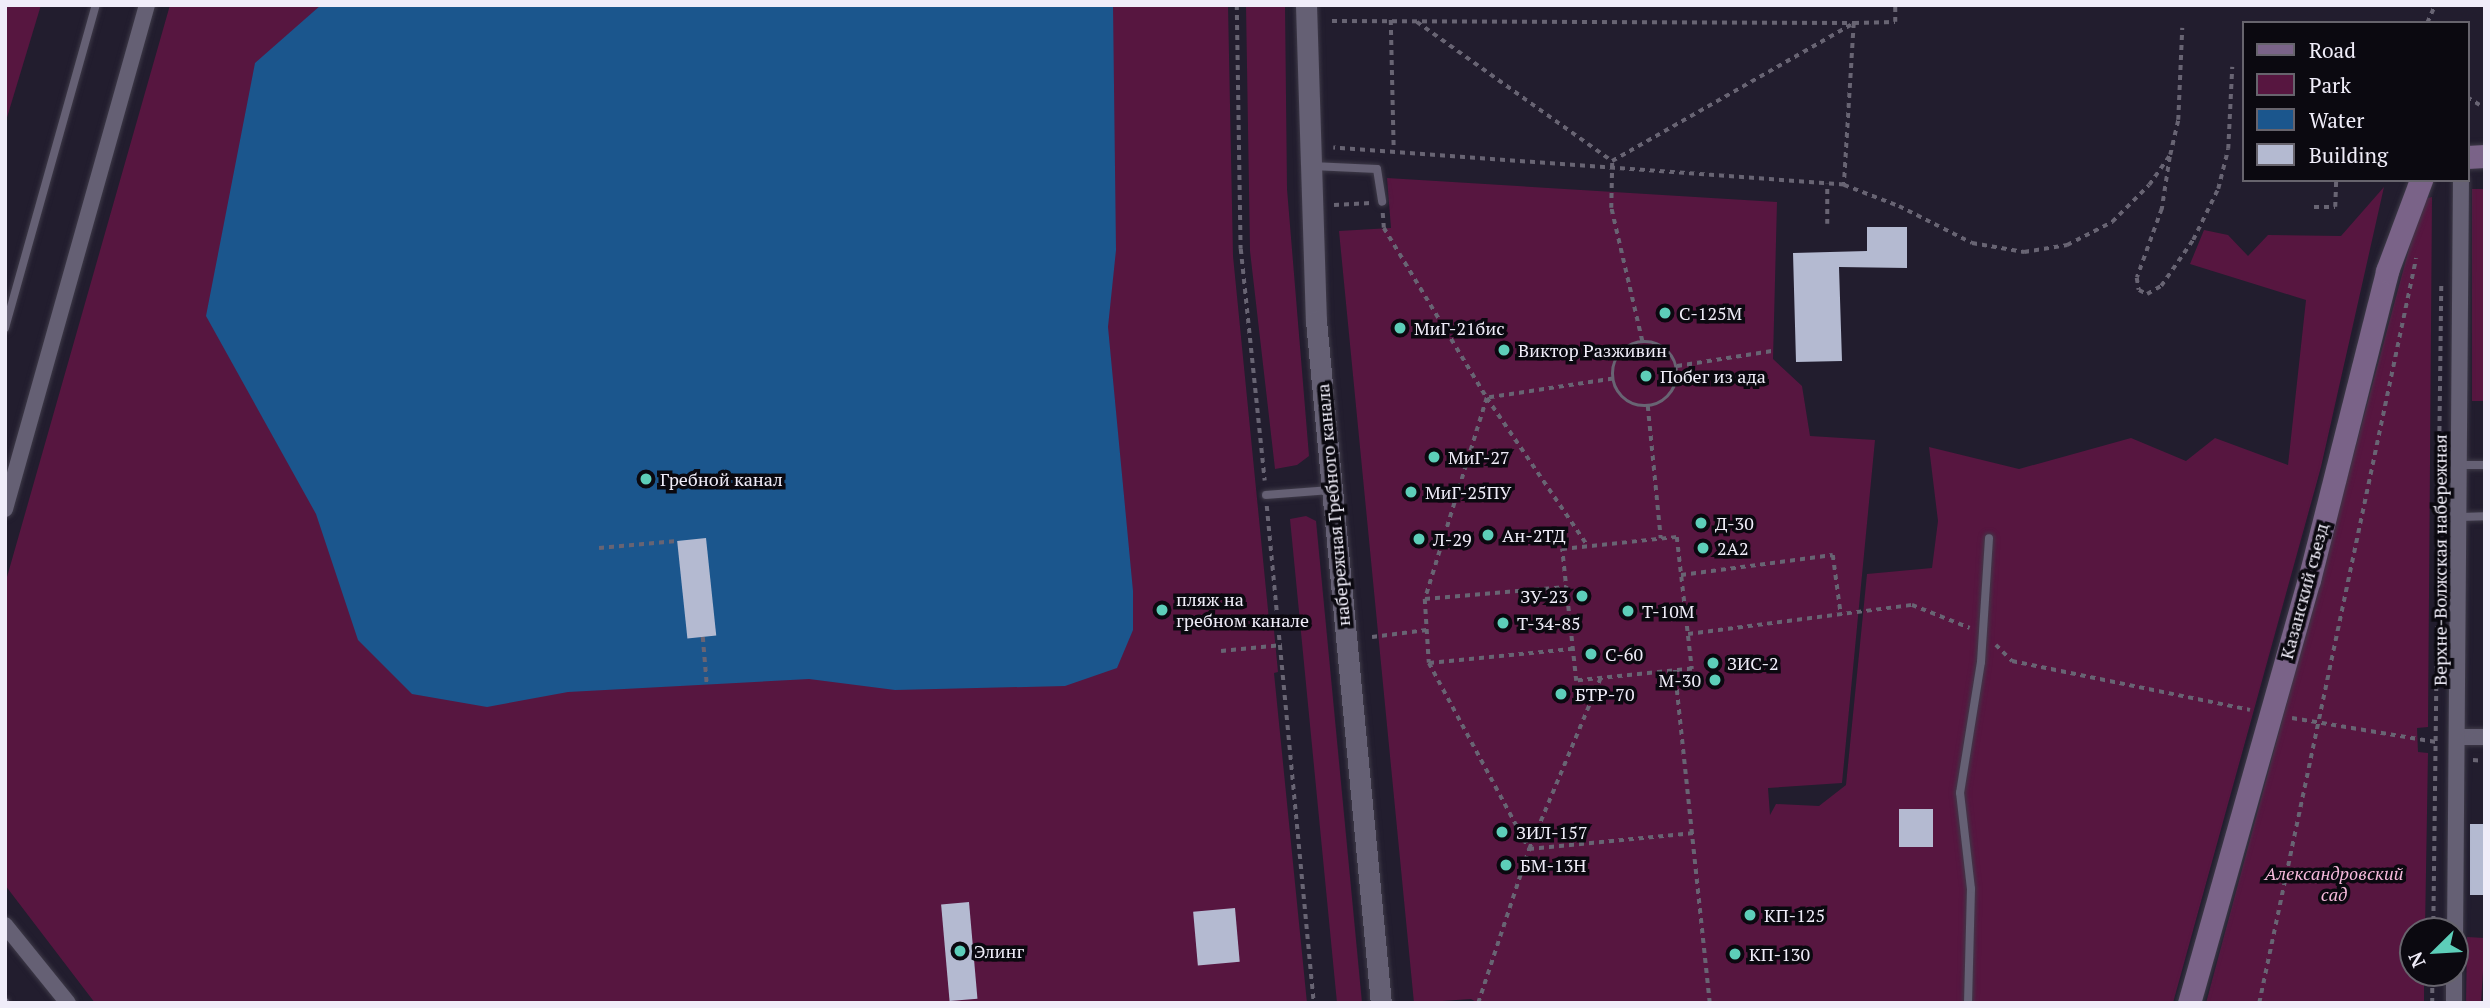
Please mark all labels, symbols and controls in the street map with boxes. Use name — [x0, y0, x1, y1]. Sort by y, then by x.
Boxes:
legend — [2242, 21, 2469, 182]
text: Road — [2309, 36, 2356, 64]
text: Park — [2309, 71, 2351, 99]
text: Water — [2309, 106, 2364, 134]
text: Building — [2309, 141, 2388, 169]
place label: С-125М — [1679, 302, 1742, 324]
marker: С-125М — [1657, 305, 1673, 321]
place label: МиГ-21бис — [1414, 317, 1505, 339]
marker: МиГ-21бис — [1392, 320, 1408, 336]
place label: Виктор Разживин — [1518, 339, 1667, 361]
marker: Виктор Разживин — [1496, 342, 1512, 358]
place label: Побег из ада — [1660, 365, 1766, 387]
marker: Побег из ада — [1638, 368, 1654, 384]
street label: набережная Гребного канала — [1312, 383, 1354, 627]
street label: Верхне-Волжская набережная — [2429, 434, 2451, 686]
place label: МиГ-27 — [1448, 446, 1510, 468]
marker: МиГ-27 — [1426, 449, 1442, 465]
place label: Гребной канал — [660, 468, 783, 490]
marker: Гребной канал — [638, 471, 654, 487]
place label: МиГ-25ПУ — [1425, 481, 1511, 503]
marker: МиГ-25ПУ — [1403, 484, 1419, 500]
place label: Д-30 — [1715, 512, 1754, 534]
marker: Д-30 — [1693, 515, 1709, 531]
street label: Казанский съезд — [2275, 521, 2333, 661]
place label: Ан-2ТД — [1502, 524, 1566, 546]
marker: Ан-2ТД — [1480, 527, 1496, 543]
place label: Л-29 — [1433, 528, 1472, 550]
marker: Л-29 — [1411, 531, 1427, 547]
place label: 2А2 — [1717, 537, 1748, 559]
marker: 2А2 — [1695, 540, 1711, 556]
place label: ЗУ-23 — [1520, 585, 1568, 607]
marker: ЗУ-23 — [1574, 588, 1590, 604]
place label: пляж на гребном канале — [1176, 589, 1309, 632]
place label: Т-10М — [1642, 600, 1694, 622]
marker: пляж на гребном канале — [1154, 602, 1170, 618]
marker: Т-10М — [1620, 603, 1636, 619]
place label: T-34-85 — [1517, 612, 1581, 634]
marker: T-34-85 — [1495, 615, 1511, 631]
place label: С-60 — [1605, 643, 1643, 665]
marker: С-60 — [1583, 646, 1599, 662]
place label: ЗИС-2 — [1727, 652, 1779, 674]
marker: ЗИС-2 — [1705, 655, 1721, 671]
place label: М-30 — [1659, 669, 1701, 691]
marker: М-30 — [1707, 672, 1723, 688]
place label: БТР-70 — [1575, 683, 1634, 705]
marker: БТР-70 — [1553, 686, 1569, 702]
place label: ЗИЛ-157 — [1516, 821, 1587, 843]
marker: ЗИЛ-157 — [1494, 824, 1510, 840]
place label: БМ-13Н — [1520, 854, 1586, 876]
marker: БМ-13Н — [1498, 857, 1514, 873]
park label: Александровский сад — [2265, 863, 2403, 906]
place label: КП-125 — [1764, 904, 1825, 926]
marker: КП-125 — [1742, 907, 1758, 923]
north arrow — [2399, 917, 2469, 987]
place label: Элинг — [974, 940, 1024, 962]
marker: Элинг — [952, 943, 968, 959]
place label: КП-130 — [1749, 943, 1810, 965]
marker: КП-130 — [1727, 946, 1743, 962]
text: N — [2402, 948, 2431, 972]

